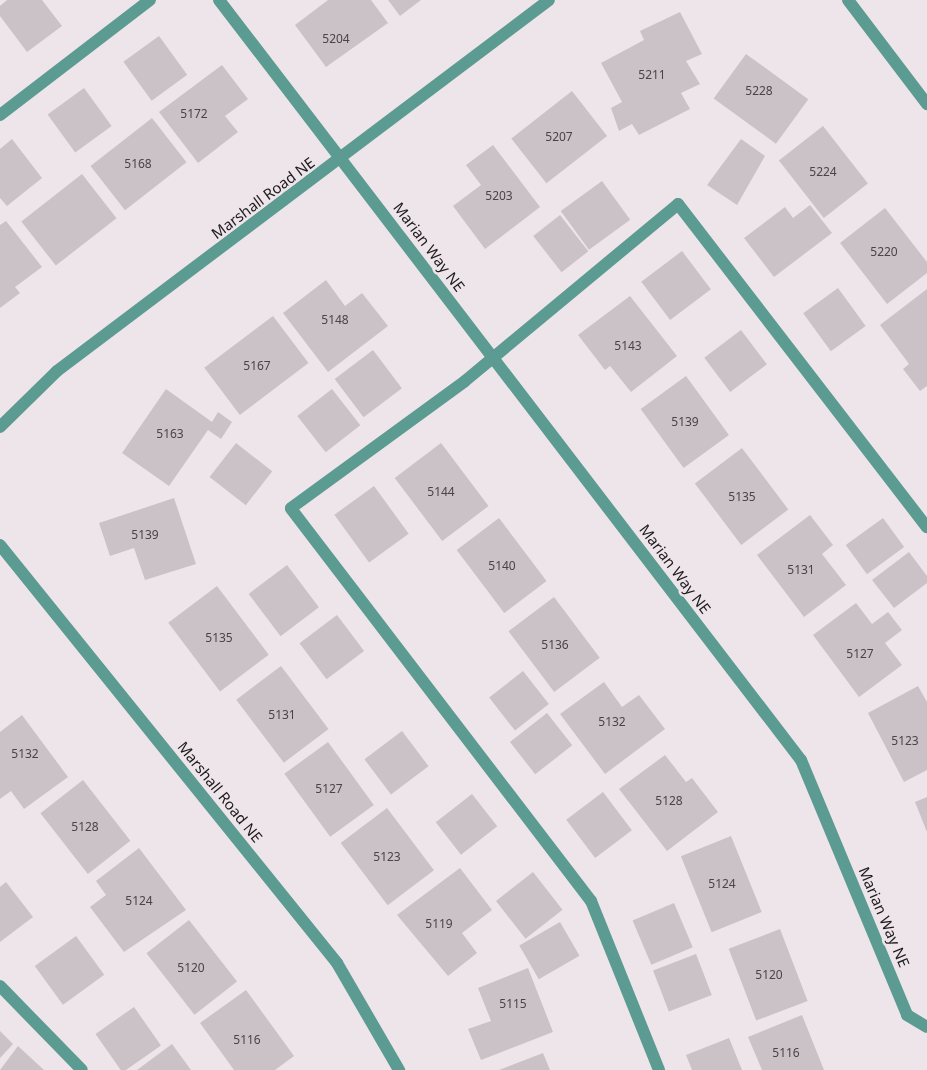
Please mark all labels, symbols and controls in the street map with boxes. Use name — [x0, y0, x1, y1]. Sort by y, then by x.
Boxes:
house number: 5204 — [322, 32, 350, 46]
house number: 5211 — [638, 68, 666, 82]
house number: 5228 — [745, 84, 773, 98]
house number: 5172 — [180, 107, 208, 121]
house number: 5207 — [545, 130, 573, 144]
street label: Marshall Road NE — [208, 153, 318, 243]
house number: 5168 — [124, 157, 152, 171]
house number: 5224 — [809, 165, 837, 179]
house number: 5203 — [485, 189, 513, 203]
street label: Marian Way NE — [390, 199, 468, 295]
house number: 5220 — [870, 245, 898, 259]
house number: 5148 — [321, 313, 349, 327]
house number: 5143 — [614, 339, 642, 353]
house number: 5167 — [243, 359, 271, 373]
house number: 5139 — [671, 415, 699, 429]
house number: 5163 — [156, 427, 184, 441]
house number: 5144 — [427, 485, 455, 499]
house number: 5135 — [728, 490, 756, 504]
street label: Marian Way NE — [636, 521, 714, 617]
house number: 5139 — [131, 528, 159, 542]
house number: 5140 — [488, 559, 516, 573]
house number: 5131 — [787, 563, 815, 577]
house number: 5135 — [205, 631, 233, 645]
house number: 5136 — [541, 638, 569, 652]
house number: 5127 — [846, 647, 874, 661]
house number: 5131 — [268, 708, 296, 722]
house number: 5132 — [598, 715, 626, 729]
house number: 5123 — [891, 734, 919, 748]
street label: Marshall Road NE — [174, 738, 266, 846]
house number: 5132 — [11, 747, 39, 761]
house number: 5127 — [315, 782, 343, 796]
house number: 5128 — [655, 794, 683, 808]
house number: 5128 — [71, 820, 99, 834]
house number: 5123 — [373, 850, 401, 864]
street label: Marian Way NE — [855, 864, 913, 970]
house number: 5124 — [708, 877, 736, 891]
house number: 5124 — [125, 894, 153, 908]
house number: 5119 — [425, 917, 453, 931]
house number: 5120 — [177, 961, 205, 975]
house number: 5120 — [755, 968, 783, 982]
house number: 5115 — [499, 997, 527, 1011]
house number: 5116 — [233, 1033, 261, 1047]
house number: 5116 — [772, 1046, 800, 1060]

